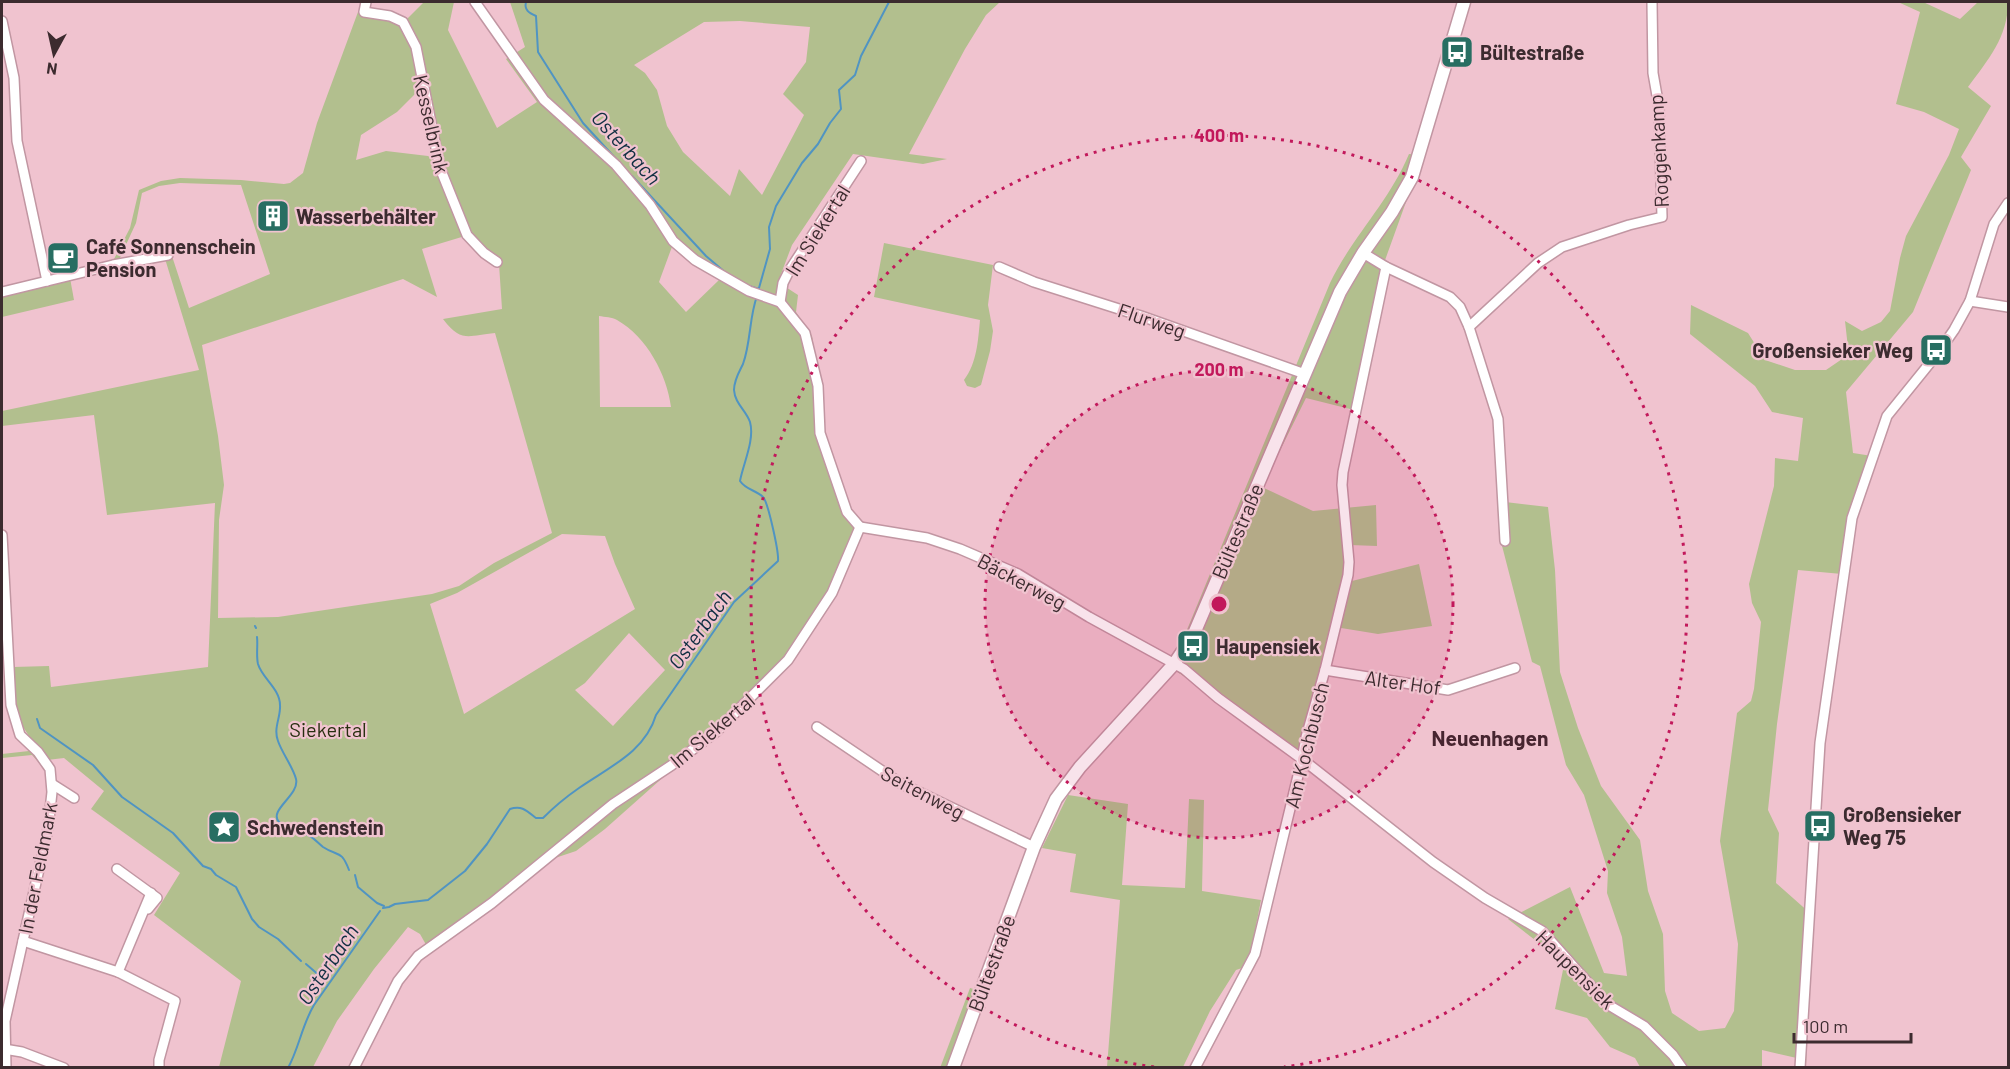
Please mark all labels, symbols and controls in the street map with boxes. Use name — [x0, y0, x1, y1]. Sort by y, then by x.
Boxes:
north arrow — [24, 24, 84, 84]
bus stop icon: Bültestraße — [1439, 34, 1475, 70]
place label: Bültestraße — [1480, 40, 1585, 64]
text: N — [45, 59, 58, 79]
street label: Kesselbrink — [409, 72, 455, 176]
street label: Roggenkamp — [1643, 94, 1673, 208]
water label: Osterbach — [587, 105, 667, 189]
text: 400 m — [1194, 124, 1244, 146]
street label: Im Siekertal — [779, 180, 855, 280]
building icon: Wasserbehälter — [255, 198, 291, 234]
place label: Wasserbehälter — [296, 204, 436, 228]
place label: Café Sonnenschein Pension — [86, 234, 256, 281]
cafe icon: Café Sonnenschein Pension — [45, 240, 81, 276]
street label: Flurweg — [1115, 297, 1189, 343]
bus stop icon: Großensieker Weg — [1918, 332, 1954, 368]
place label: Großensieker Weg — [1752, 338, 1913, 362]
text: 200 m — [1194, 358, 1244, 380]
street label: Bültestraße — [1206, 480, 1268, 582]
street label: Bäckerweg — [974, 548, 1070, 614]
water label: Osterbach — [662, 585, 736, 673]
centre of rings — [1209, 594, 1229, 614]
bus stop icon: Haupensiek — [1175, 628, 1211, 664]
place label: Haupensiek — [1216, 634, 1320, 658]
street label: Alter Hof — [1363, 665, 1443, 699]
street label: Am Kochbusch — [1279, 679, 1333, 811]
street label: Im Siekertal — [665, 688, 759, 772]
park label: Siekertal — [289, 717, 367, 741]
district label: Neuenhagen — [1431, 725, 1549, 750]
street label: Seitenweg — [877, 760, 969, 824]
street label: In der Feldmark — [12, 800, 62, 936]
place label: Großensieker Weg 75 — [1843, 802, 1962, 849]
bus stop icon: Großensieker Weg 75 — [1802, 808, 1838, 844]
place icon: Schwedenstein — [206, 809, 242, 845]
place label: Schwedenstein — [247, 815, 384, 839]
street label: Bültestraße — [962, 911, 1020, 1015]
water label: Osterbach — [291, 919, 363, 1009]
street label: Haupensiek — [1532, 925, 1620, 1013]
scale bar — [1794, 1006, 1911, 1044]
text: 100 m — [1803, 1015, 1848, 1037]

